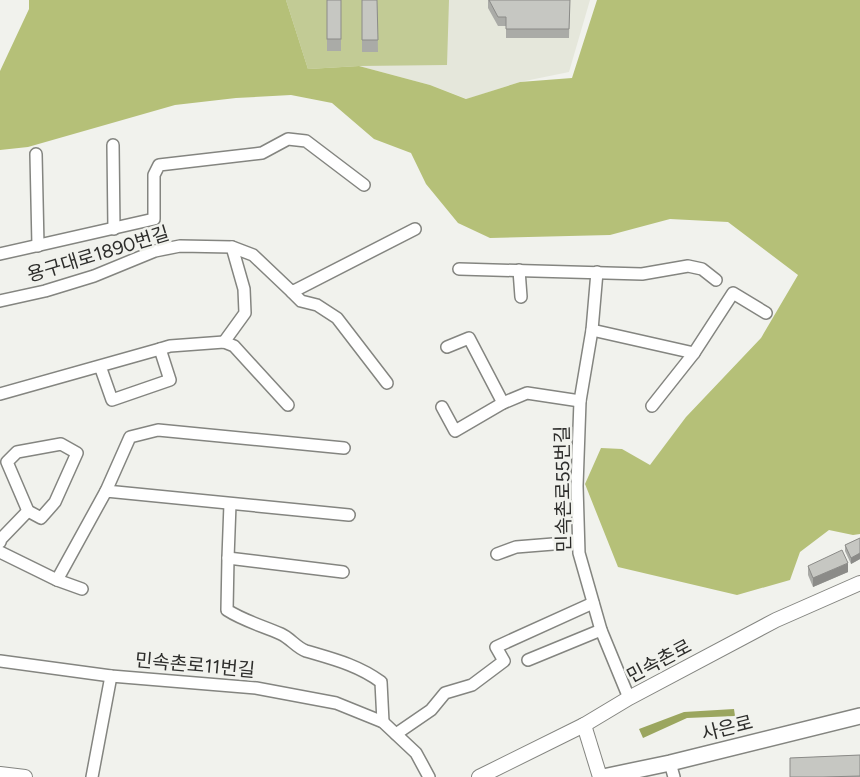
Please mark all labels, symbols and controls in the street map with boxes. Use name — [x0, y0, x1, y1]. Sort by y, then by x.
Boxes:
street label: 용구대로1890번길 — [24, 221, 172, 287]
street label: 민속촌로55번길 — [550, 425, 576, 553]
street label: 민속촌로 — [623, 634, 695, 688]
street label: 민속촌로11번길 — [134, 648, 256, 682]
street label: 사은로 — [699, 710, 755, 746]

